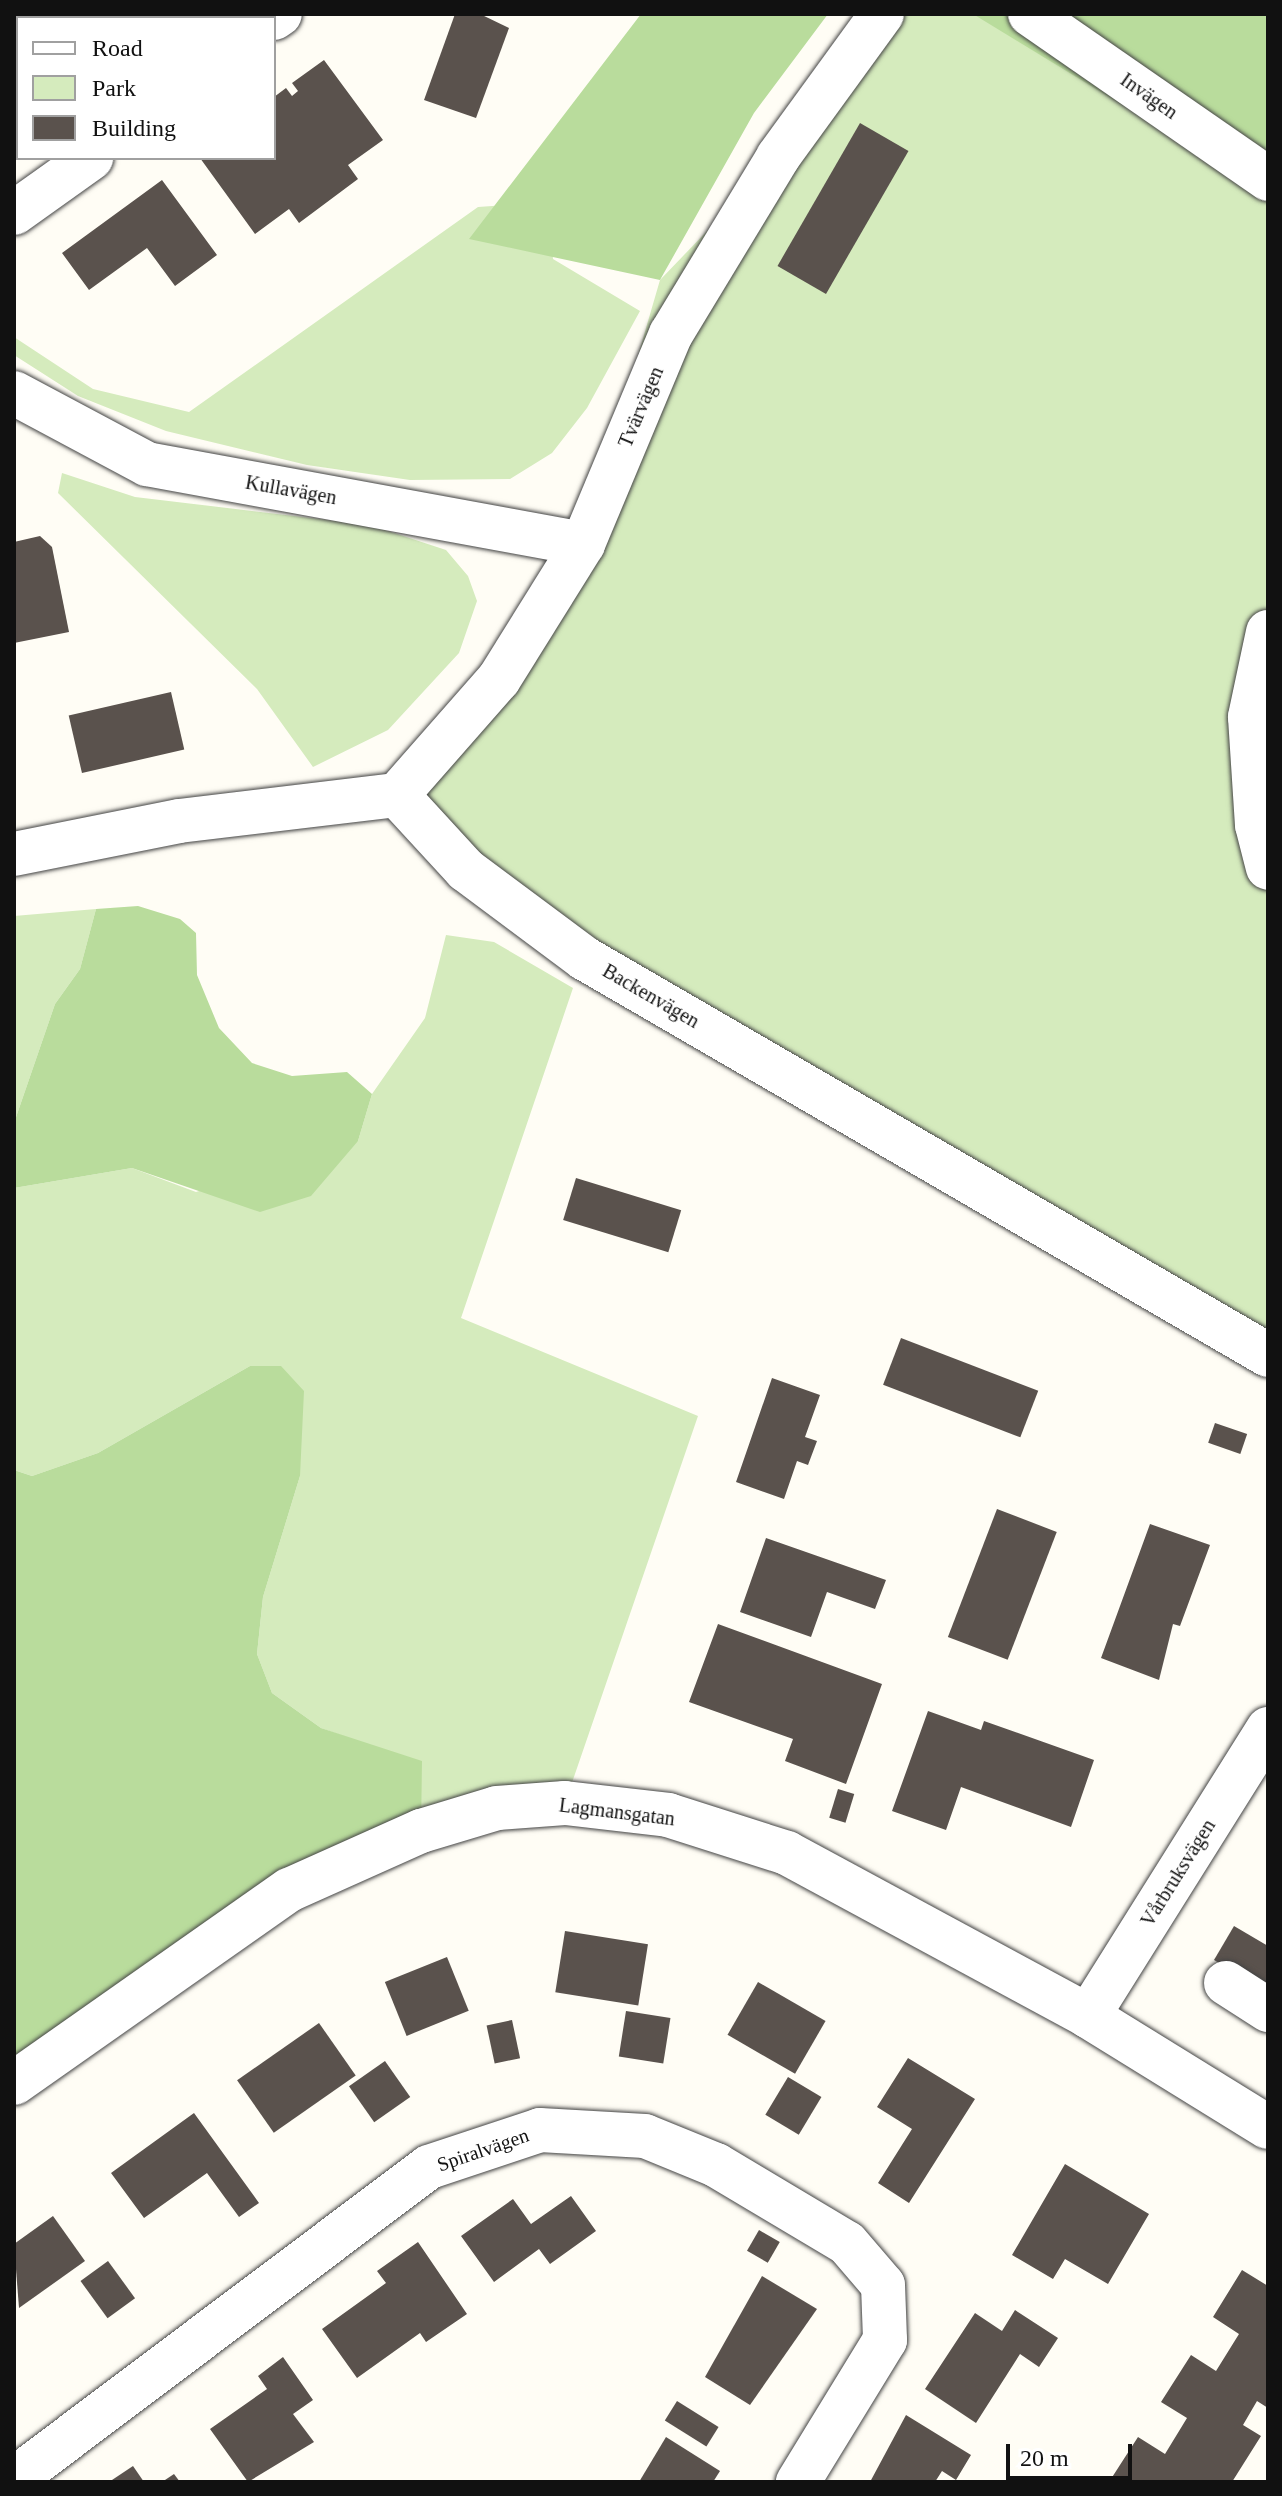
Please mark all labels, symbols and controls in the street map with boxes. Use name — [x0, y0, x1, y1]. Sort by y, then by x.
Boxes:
legend — [16, 16, 276, 160]
text: Road — [92, 35, 143, 61]
street label: Invägen — [1116, 68, 1182, 124]
text: Park — [92, 75, 136, 101]
text: Building — [92, 115, 176, 141]
street label: Tvärvägen — [613, 363, 669, 451]
street label: Kullavägen — [244, 470, 338, 510]
street label: Backenvägen — [598, 959, 704, 1033]
street label: Lagmansgatan — [558, 1793, 676, 1831]
street label: Vårbruksvägen — [1135, 1815, 1221, 1931]
street label: Spiralvägen — [434, 2123, 532, 2177]
scale bar — [1010, 2428, 1136, 2478]
text: 20 m — [1020, 2445, 1069, 2471]

